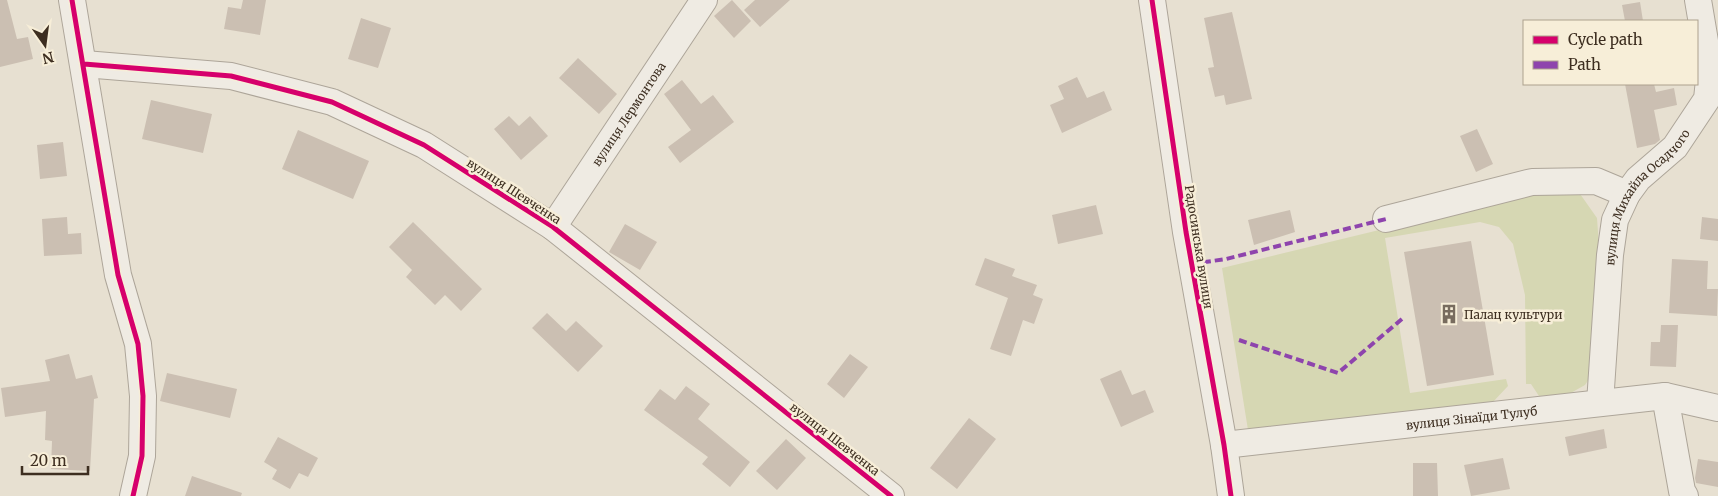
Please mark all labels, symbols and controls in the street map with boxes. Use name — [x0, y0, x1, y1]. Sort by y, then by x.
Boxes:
north arrow — [20, 20, 70, 70]
legend — [1523, 20, 1698, 85]
text: Cycle path — [1568, 30, 1643, 49]
text: N — [41, 48, 56, 68]
text: Path — [1568, 55, 1601, 74]
street label: вулиця Лермонтова — [588, 58, 669, 169]
street label: вулиця Михайла Осадчого — [1602, 126, 1693, 266]
street label: вулиця Шевченка — [464, 155, 564, 227]
street label: Радосинська вулиця — [1182, 184, 1216, 310]
building icon: Палац культури — [1438, 303, 1460, 325]
place label: Палац культури — [1464, 307, 1562, 322]
street label: вулиця Шевченка — [787, 399, 883, 479]
street label: вулиця Зінаїди Тулуб — [1405, 403, 1538, 432]
scale bar — [22, 444, 89, 476]
text: 20 m — [30, 451, 67, 470]

